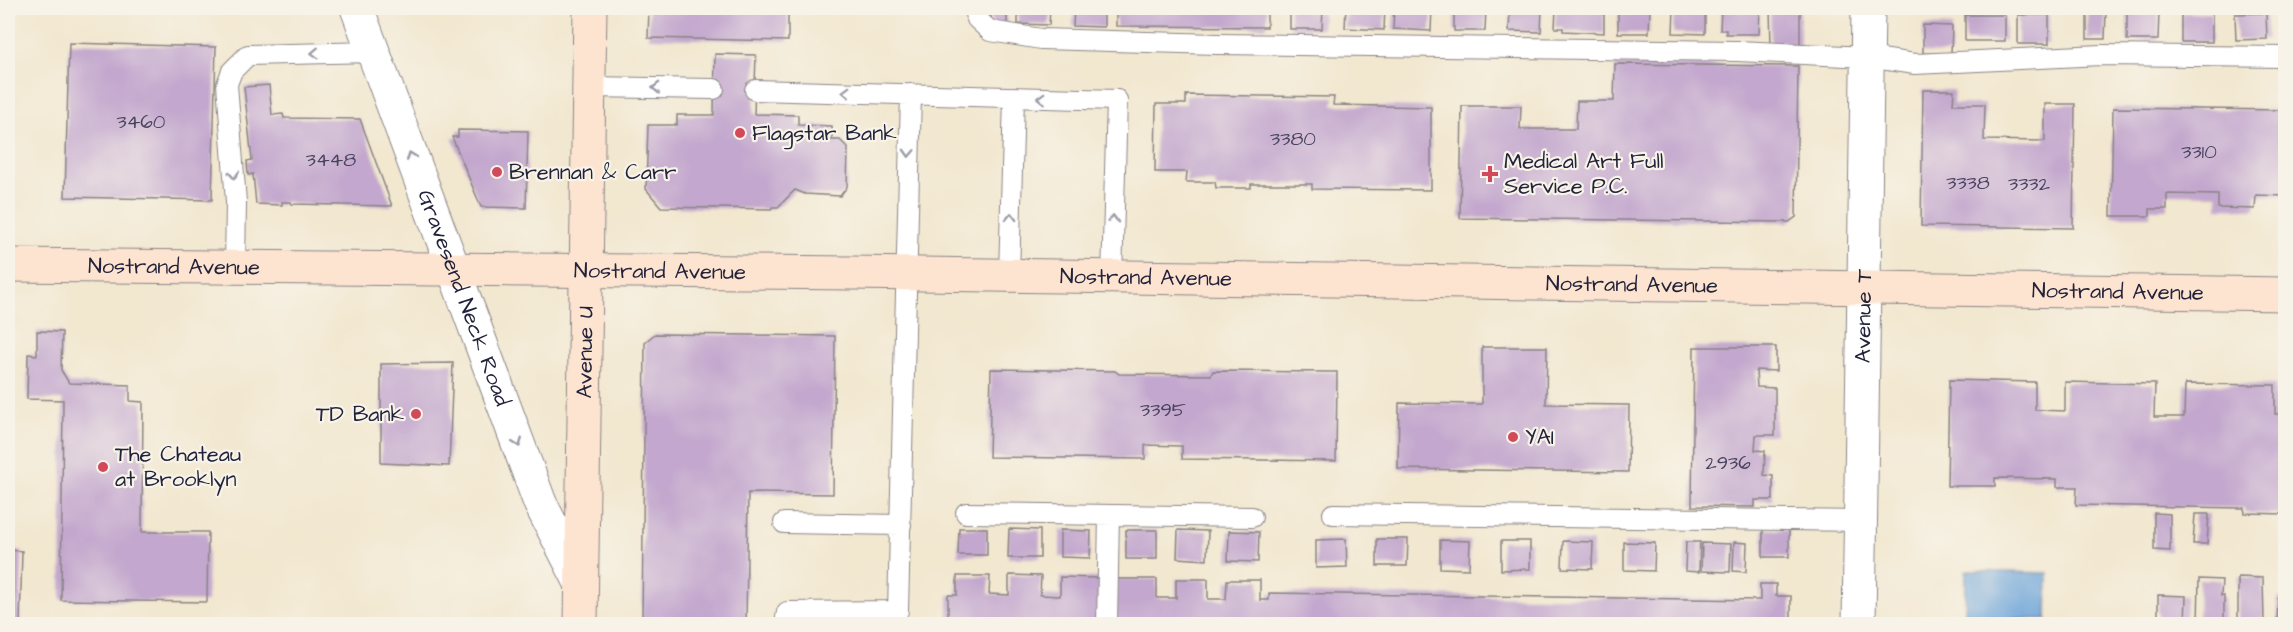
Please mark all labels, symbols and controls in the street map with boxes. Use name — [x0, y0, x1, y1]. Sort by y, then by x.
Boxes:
one-way arrow — [310, 47, 319, 60]
one-way arrow — [651, 82, 660, 94]
one-way arrow — [841, 86, 850, 99]
one-way arrow — [1036, 91, 1045, 104]
house number: 3460 — [117, 108, 166, 136]
place label: Flagstar Bank — [752, 118, 897, 150]
house number: 3380 — [1270, 125, 1316, 153]
marker: Flagstar Bank — [733, 126, 747, 140]
house number: 3310 — [2181, 138, 2217, 166]
house number: 3448 — [306, 146, 356, 174]
place label: Medical Art Full Service P.C. — [1504, 146, 1663, 202]
one-way arrow — [903, 148, 916, 157]
one-way arrow — [406, 151, 419, 162]
place label: Brennan & Carr — [509, 157, 676, 188]
marker: Brennan & Carr — [490, 165, 504, 179]
marker: Medical Art Full Service P.C. — [1481, 165, 1499, 183]
house number: 3338 — [1946, 169, 1990, 197]
house number: 3332 — [2008, 170, 2051, 198]
one-way arrow — [227, 171, 240, 180]
street label: Gravesend Neck Road — [410, 185, 518, 410]
one-way arrow — [1005, 213, 1017, 222]
one-way arrow — [1107, 215, 1120, 224]
street label: Nostrand Avenue — [88, 250, 260, 283]
street label: Nostrand Avenue — [574, 255, 746, 287]
street label: Nostrand Avenue — [1060, 261, 1232, 294]
street label: Nostrand Avenue — [1546, 268, 1718, 301]
street label: Avenue T — [1847, 269, 1880, 363]
street label: Nostrand Avenue — [2032, 275, 2204, 308]
street label: Avenue U — [569, 305, 601, 399]
house number: 3395 — [1140, 396, 1186, 424]
place label: TD Bank — [316, 399, 404, 430]
marker: TD Bank — [409, 407, 423, 421]
place label: YAI — [1525, 422, 1554, 453]
marker: YAI — [1506, 430, 1520, 444]
one-way arrow — [510, 437, 523, 448]
place label: The Chateau at Brooklyn — [115, 439, 241, 496]
house number: 2936 — [1705, 449, 1751, 477]
marker: The Chateau at Brooklyn — [96, 460, 110, 474]

